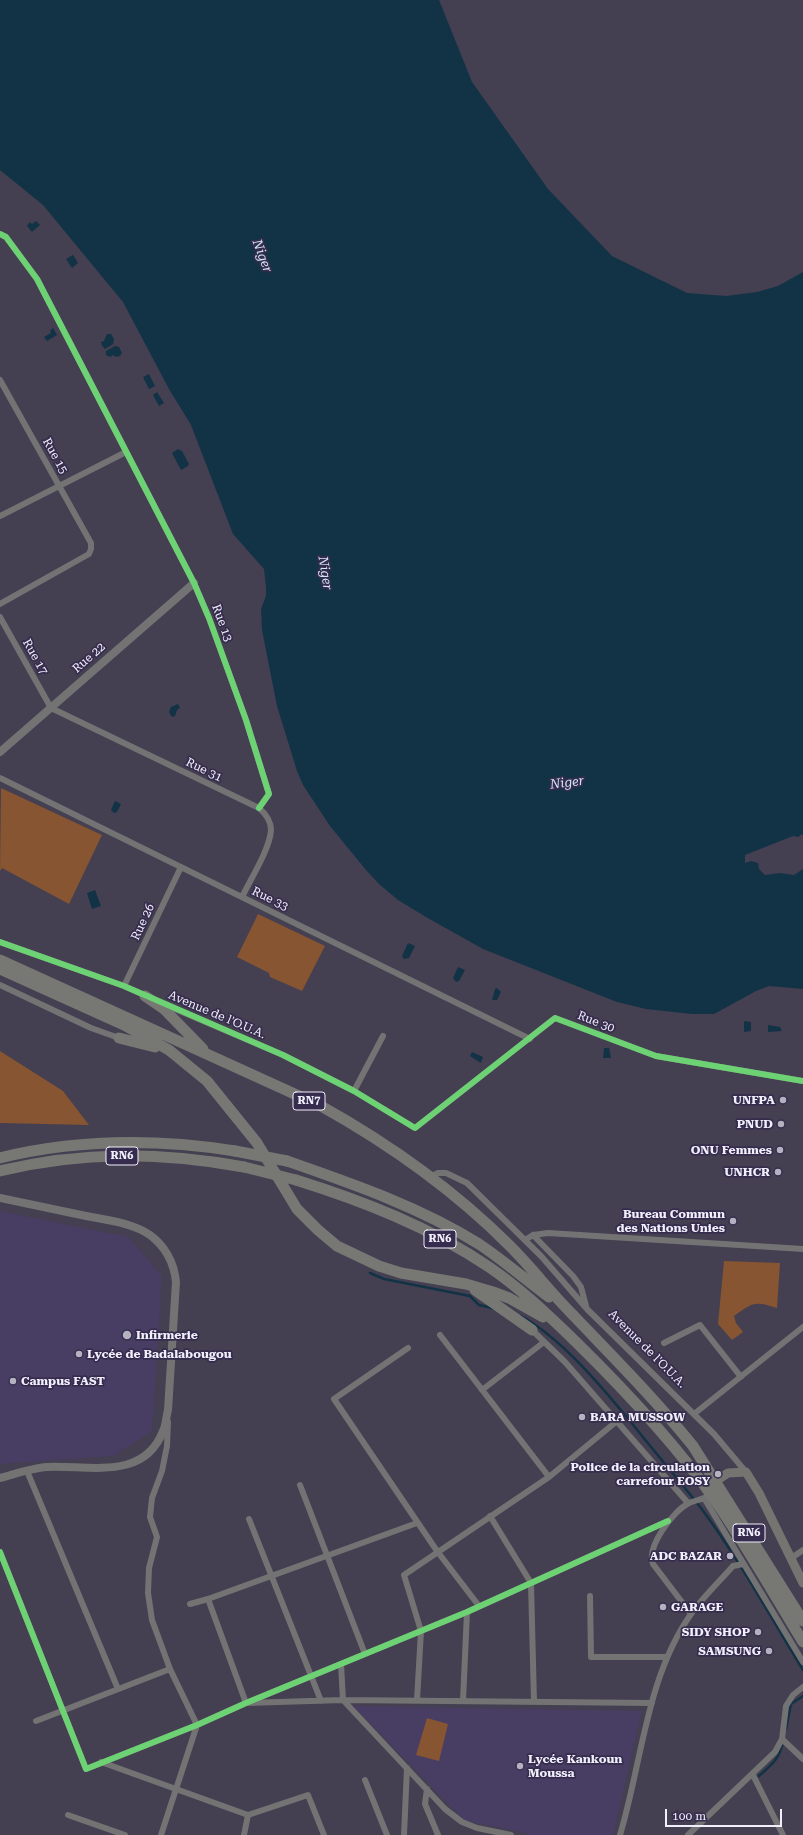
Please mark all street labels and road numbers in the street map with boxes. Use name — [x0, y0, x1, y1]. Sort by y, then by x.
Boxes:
street label: Rue 15 — [39, 436, 71, 476]
street label: Rue 13 — [209, 602, 235, 644]
street label: Rue 17 — [19, 637, 51, 677]
street label: Rue 22 — [70, 640, 108, 676]
street label: Rue 31 — [183, 755, 225, 785]
street label: Rue 33 — [249, 884, 291, 914]
street label: Rue 26 — [128, 901, 158, 943]
street label: Avenue de l'O.U.A. — [166, 988, 268, 1042]
street label: Rue 30 — [575, 1008, 617, 1036]
road number: RN7 — [293, 1092, 325, 1110]
road number: RN6 — [106, 1147, 138, 1165]
road number: RN6 — [424, 1230, 456, 1248]
street label: Avenue de l'O.U.A. — [605, 1307, 689, 1391]
road number: RN6 — [733, 1524, 765, 1542]

